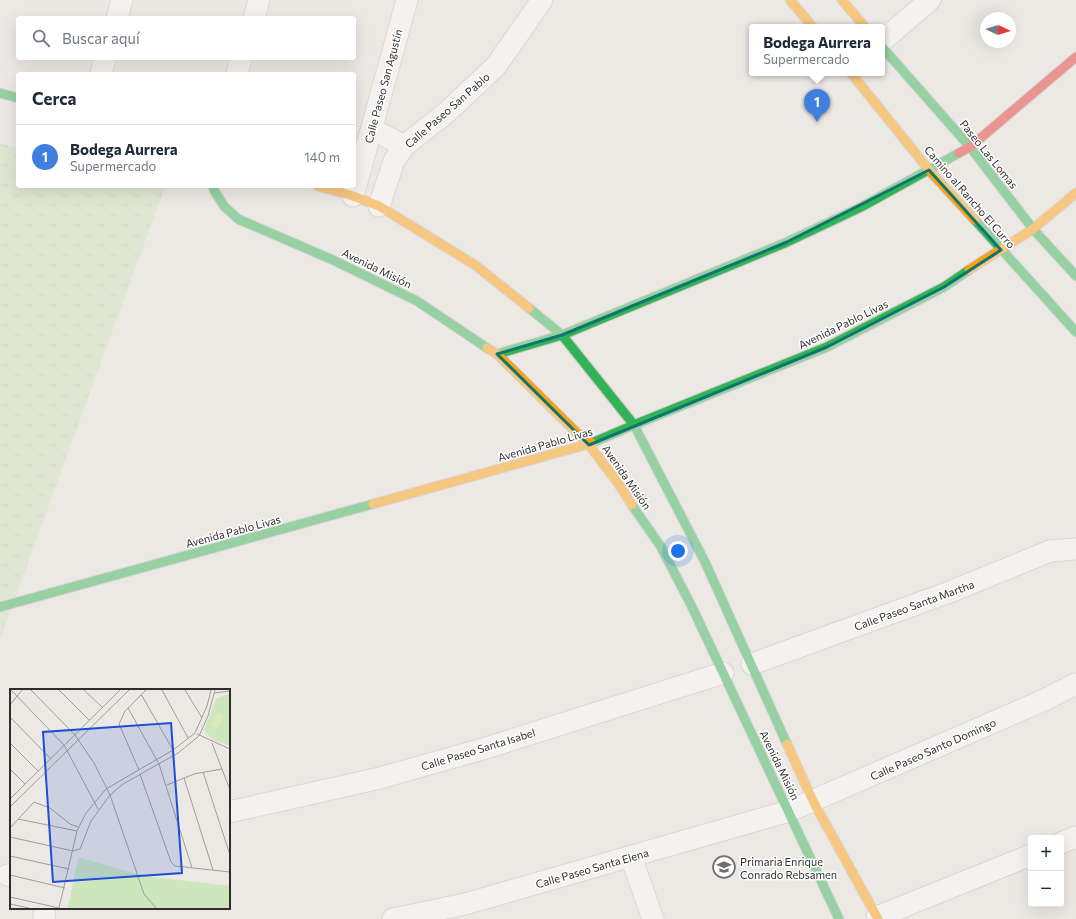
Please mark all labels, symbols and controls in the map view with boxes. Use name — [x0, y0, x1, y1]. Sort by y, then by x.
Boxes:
north arrow — [980, 12, 1016, 48]
search box — [16, 16, 356, 60]
popup — [749, 24, 885, 76]
icon: search — [30, 27, 52, 49]
street label: Calle Paseo San Agustín — [362, 28, 404, 144]
text: Buscar aquí — [62, 29, 140, 47]
text: Bodega Aurrera — [763, 33, 871, 51]
text: Supermercado — [763, 51, 849, 67]
street label: Calle Paseo San Pablo — [402, 69, 492, 150]
text: Cerca — [32, 88, 77, 109]
pin: 1 — [804, 89, 830, 122]
street label: Paseo Las Lomas — [957, 117, 1021, 191]
text: Bodega Aurrera — [70, 140, 178, 158]
street label: Camino al Rancho El Curro — [922, 143, 1018, 251]
text: 1 — [42, 149, 48, 165]
text: 140 m — [304, 149, 340, 165]
text: Supermercado — [70, 158, 156, 174]
street label: Avenida Misión — [340, 246, 414, 290]
street label: Avenida Pablo Livas — [796, 297, 890, 351]
street label: Avenida Pablo Livas — [496, 424, 594, 464]
street label: Avenida Misión — [600, 442, 654, 512]
street label: Avenida Pablo Livas — [184, 512, 282, 550]
your location — [668, 541, 688, 561]
street label: Calle Paseo Santa Martha — [852, 577, 976, 633]
inset map — [10, 689, 230, 909]
street label: Calle Paseo Santo Domingo — [868, 715, 998, 783]
street label: Calle Paseo Santa Isabel — [419, 725, 537, 773]
street label: Avenida Misión — [758, 728, 802, 802]
map controls — [1028, 835, 1064, 907]
button: + — [1028, 835, 1064, 871]
street label: Calle Paseo Santa Elena — [534, 846, 650, 890]
school or university icon: Primaria Enrique Conrado Rebsamen — [711, 854, 737, 880]
place label: Primaria Enrique Conrado Rebsamen — [740, 855, 837, 881]
button: − — [1028, 871, 1064, 907]

